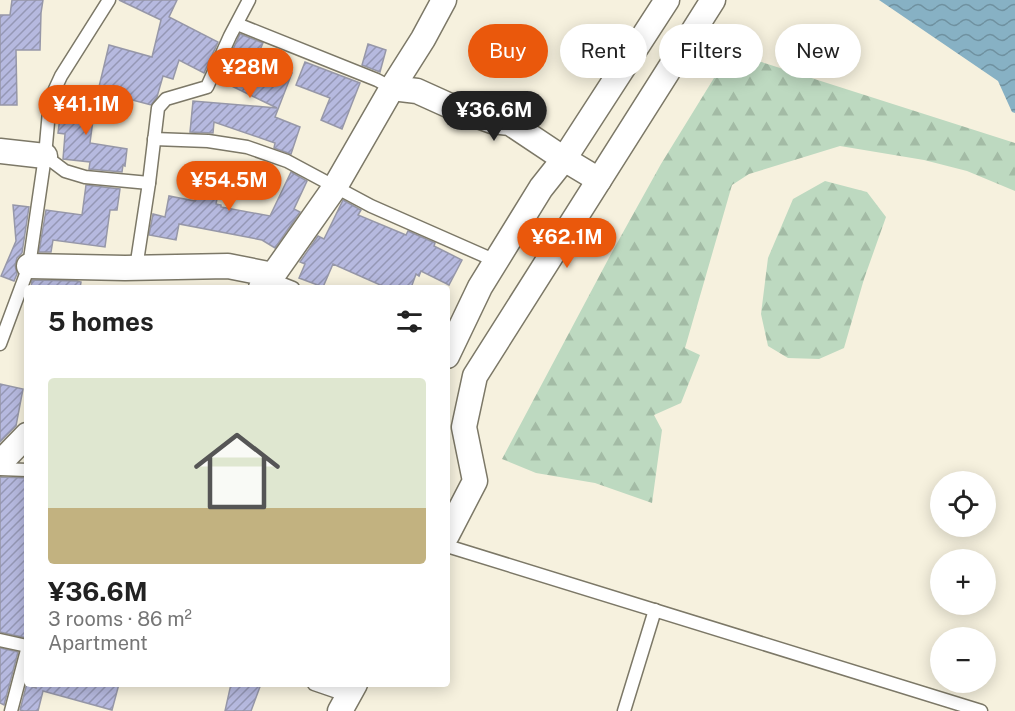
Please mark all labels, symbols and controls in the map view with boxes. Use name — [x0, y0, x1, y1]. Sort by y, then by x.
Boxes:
chip: Buy — [468, 24, 548, 78]
chip: Rent — [560, 24, 647, 78]
chip: Filters — [659, 24, 763, 78]
chip: New — [775, 24, 861, 78]
pin: ¥28M — [214, 48, 286, 99]
text: ¥28M — [221, 55, 279, 79]
pin: ¥41.1M — [37, 85, 135, 136]
pin: ¥36.6M — [445, 91, 543, 142]
text: ¥41.1M — [52, 92, 120, 116]
text: ¥36.6M — [456, 98, 532, 122]
pin: ¥54.5M — [180, 161, 278, 212]
text: ¥54.5M — [190, 168, 268, 192]
pin: ¥62.1M — [518, 218, 616, 269]
text: ¥62.1M — [531, 225, 603, 249]
icon: filters — [393, 305, 426, 338]
text: 5 homes — [48, 306, 154, 337]
icon: home — [183, 417, 291, 525]
map controls — [930, 471, 996, 693]
button: locate — [930, 471, 996, 537]
button: + — [930, 549, 996, 615]
text: ¥36.6M — [48, 576, 148, 607]
text: 3 rooms · 86 m² — [48, 607, 192, 631]
button: − — [930, 627, 996, 693]
text: Apartment — [48, 631, 148, 655]

